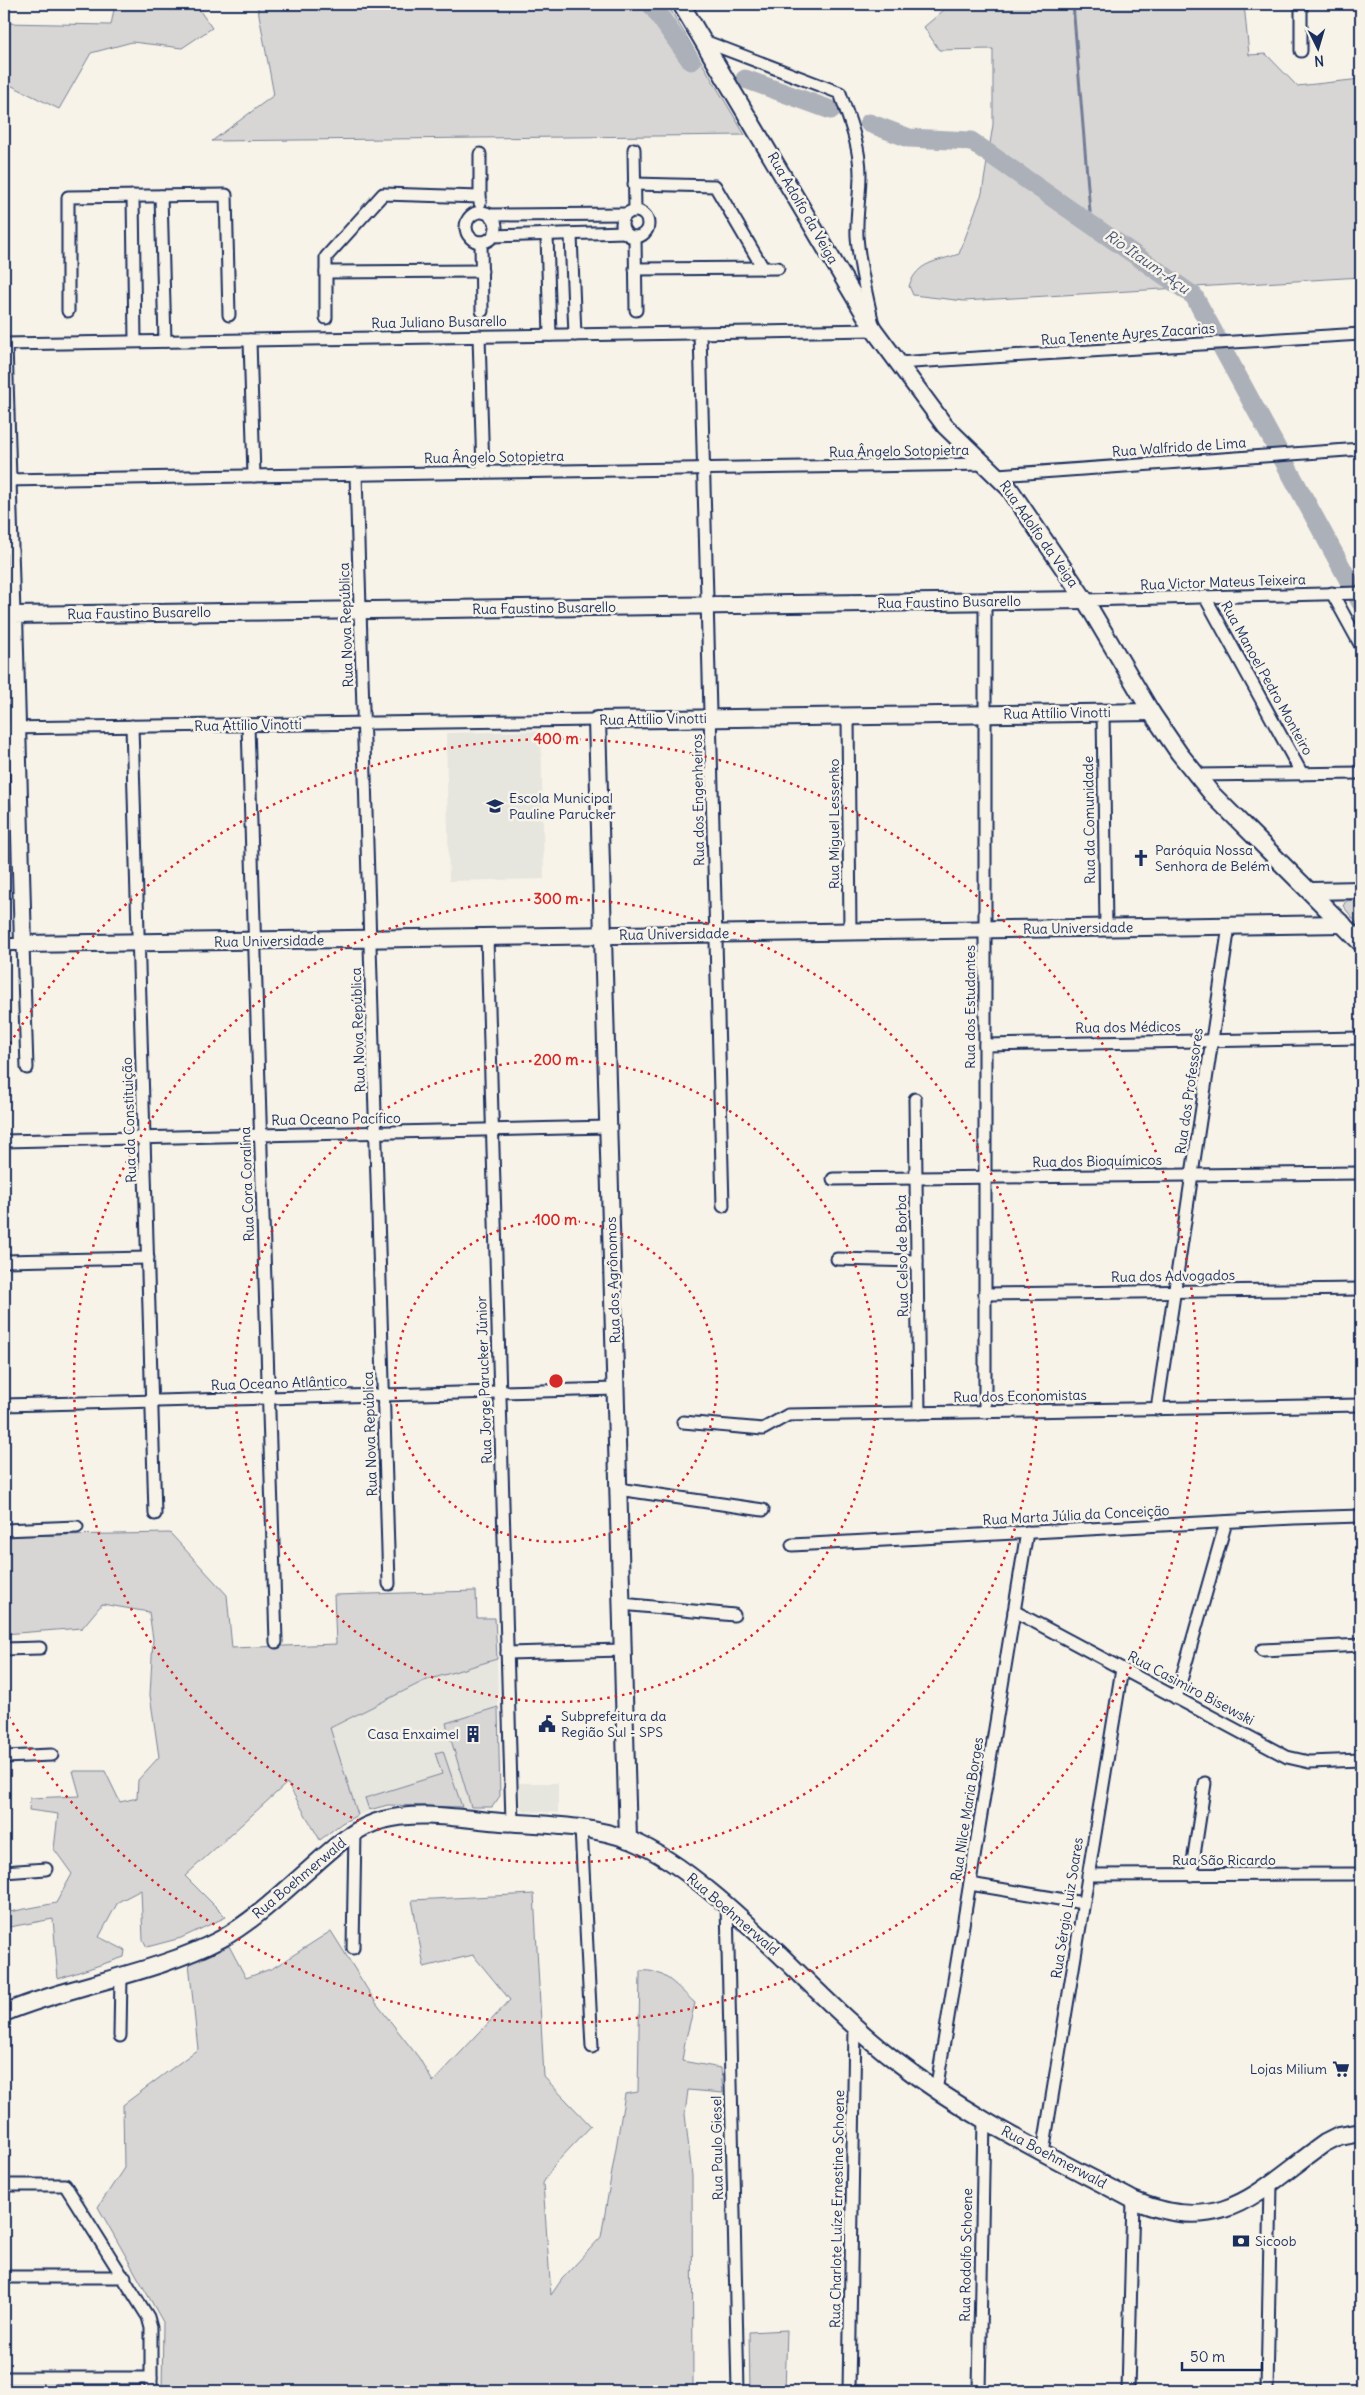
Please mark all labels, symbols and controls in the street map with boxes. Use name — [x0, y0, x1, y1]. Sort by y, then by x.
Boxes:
north arrow — [1292, 22, 1342, 72]
text: N — [1314, 52, 1325, 70]
street label: Rua Adolfo da Veiga — [764, 149, 842, 267]
water label: Rio Itaum-Açu — [1101, 225, 1194, 298]
street label: Rua Juliano Busarello — [371, 312, 507, 332]
street label: Rua Tenente Ayres Zacarias — [1040, 319, 1216, 349]
street label: Rua Walfrido de Lima — [1111, 433, 1247, 461]
street label: Rua Ângelo Sotopietra — [829, 441, 969, 461]
street label: Rua Ângelo Sotopietra — [424, 447, 564, 467]
street label: Rua Adolfo da Veiga — [995, 477, 1083, 591]
street label: Rua Nova República — [335, 562, 357, 688]
street label: Rua Victor Mateus Teixeira — [1140, 570, 1306, 594]
street label: Rua Faustino Busarello — [877, 592, 1021, 612]
street label: Rua Faustino Busarello — [472, 598, 616, 618]
street label: Rua Manoel Pedro Monteiro — [1217, 598, 1317, 758]
street label: Rua Faustino Busarello — [67, 603, 211, 623]
street label: Rua Attílio Vinotti — [1003, 703, 1111, 723]
street label: Rua Attílio Vinotti — [599, 709, 707, 729]
street label: Rua Attílio Vinotti — [194, 715, 302, 735]
text: 400 m — [533, 729, 579, 748]
street label: Rua dos Engenheiros — [688, 734, 708, 866]
street label: Rua da Comunidade — [1079, 756, 1099, 884]
street label: Rua Miguel Lessenko — [825, 759, 843, 889]
place label: Escola Municipal Pauline Parucker — [509, 789, 616, 823]
school or university icon: Escola Municipal Pauline Parucker — [485, 796, 505, 816]
place label: Paróquia Nossa Senhora de Belém — [1155, 841, 1270, 875]
church icon: Paróquia Nossa Senhora de Belém — [1131, 848, 1151, 868]
text: 300 m — [534, 889, 579, 908]
street label: Rua Universidade — [1023, 918, 1133, 938]
street label: Rua Universidade — [619, 924, 729, 944]
street label: Rua Universidade — [214, 931, 324, 951]
street label: Rua dos Estudantes — [961, 945, 979, 1069]
street label: Rua Nova República — [347, 967, 369, 1093]
street label: Rua dos Médicos — [1075, 1017, 1181, 1037]
street label: Rua dos Professores — [1171, 1027, 1207, 1155]
text: 200 m — [534, 1050, 578, 1069]
street label: Rua da Constituição — [118, 1057, 140, 1183]
street label: Rua Oceano Pacífico — [271, 1109, 401, 1129]
street label: Rua Cora Coralina — [236, 1126, 258, 1242]
street label: Rua dos Bioquímicos — [1032, 1151, 1162, 1171]
street label: Rua Celso de Borba — [892, 1194, 912, 1318]
text: 100 m — [535, 1210, 577, 1229]
street label: Rua dos Agrônomos — [602, 1216, 624, 1344]
street label: Rua dos Advogados — [1111, 1266, 1235, 1286]
street label: Rua Jorge Parucker Júnior — [472, 1295, 496, 1464]
street label: Rua Nova República — [359, 1371, 381, 1497]
street label: Rua Oceano Atlântico — [211, 1372, 348, 1394]
centre of rings — [547, 1372, 565, 1390]
street label: Rua dos Economistas — [953, 1386, 1087, 1406]
street label: Rua Marta Júlia da Conceição — [982, 1501, 1170, 1529]
street label: Rua Casimiro Bisewski — [1125, 1647, 1257, 1729]
place label: Subprefeitura da Região Sul - SPS — [561, 1707, 666, 1741]
public building icon: Subprefeitura da Região Sul - SPS — [537, 1714, 557, 1734]
building icon: Casa Enxaimel — [463, 1724, 483, 1744]
place label: Casa Enxaimel — [367, 1725, 459, 1743]
street label: Rua Nilce Maria Borges — [947, 1736, 987, 1882]
street label: Rua Boehmerwald — [248, 1834, 350, 1922]
street label: Rua Sérgio Luiz Soares — [1047, 1836, 1087, 1980]
street label: Rua São Ricardo — [1172, 1851, 1276, 1869]
street label: Rua Boehmerwald — [683, 1869, 783, 1959]
supermarket icon: Lojas Milium — [1331, 2059, 1351, 2079]
place label: Lojas Milium — [1250, 2060, 1327, 2078]
street label: Rua Charlote Luíze Ernestine Schoene — [826, 2090, 848, 2328]
street label: Rua Paulo Giesel — [707, 2096, 727, 2200]
street label: Rua Boehmerwald — [998, 2122, 1110, 2192]
street label: Rua Rodolfo Schoene — [956, 2188, 976, 2322]
bank icon: Sicoob — [1231, 2231, 1251, 2251]
place label: Sicoob — [1255, 2232, 1297, 2250]
scale bar — [1182, 2340, 1262, 2372]
text: 50 m — [1190, 2347, 1225, 2366]

